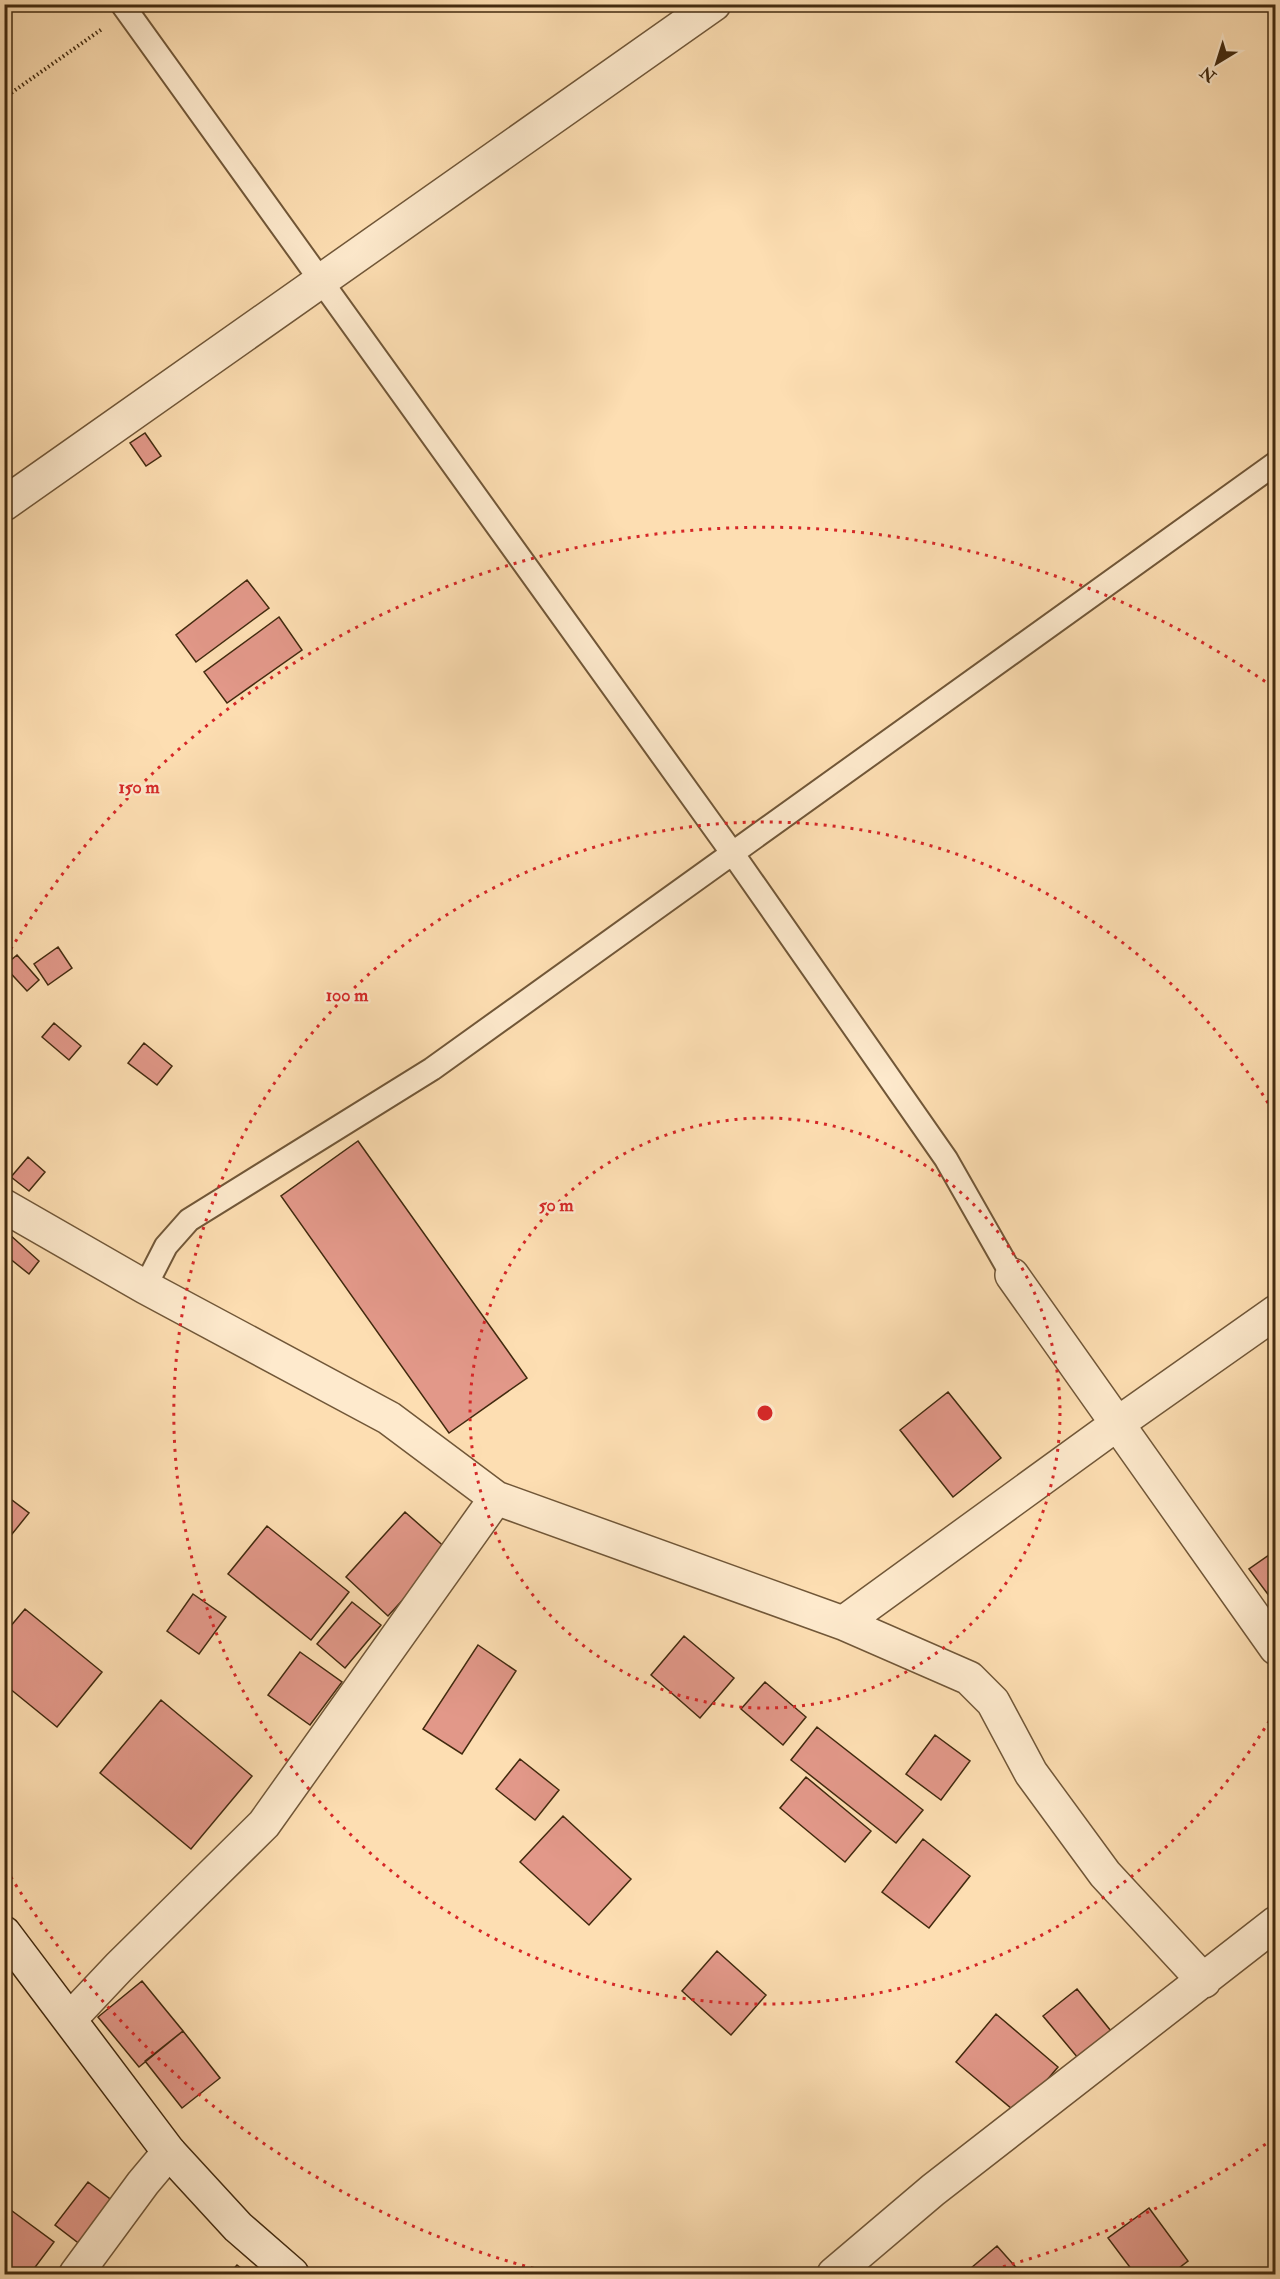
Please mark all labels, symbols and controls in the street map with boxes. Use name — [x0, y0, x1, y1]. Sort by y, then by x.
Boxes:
north arrow — [1187, 33, 1247, 93]
text: N — [1196, 61, 1221, 87]
text: 150 m — [118, 776, 161, 799]
text: 100 m — [326, 984, 369, 1007]
text: 50 m — [539, 1194, 574, 1217]
centre of rings — [755, 1403, 775, 1423]

